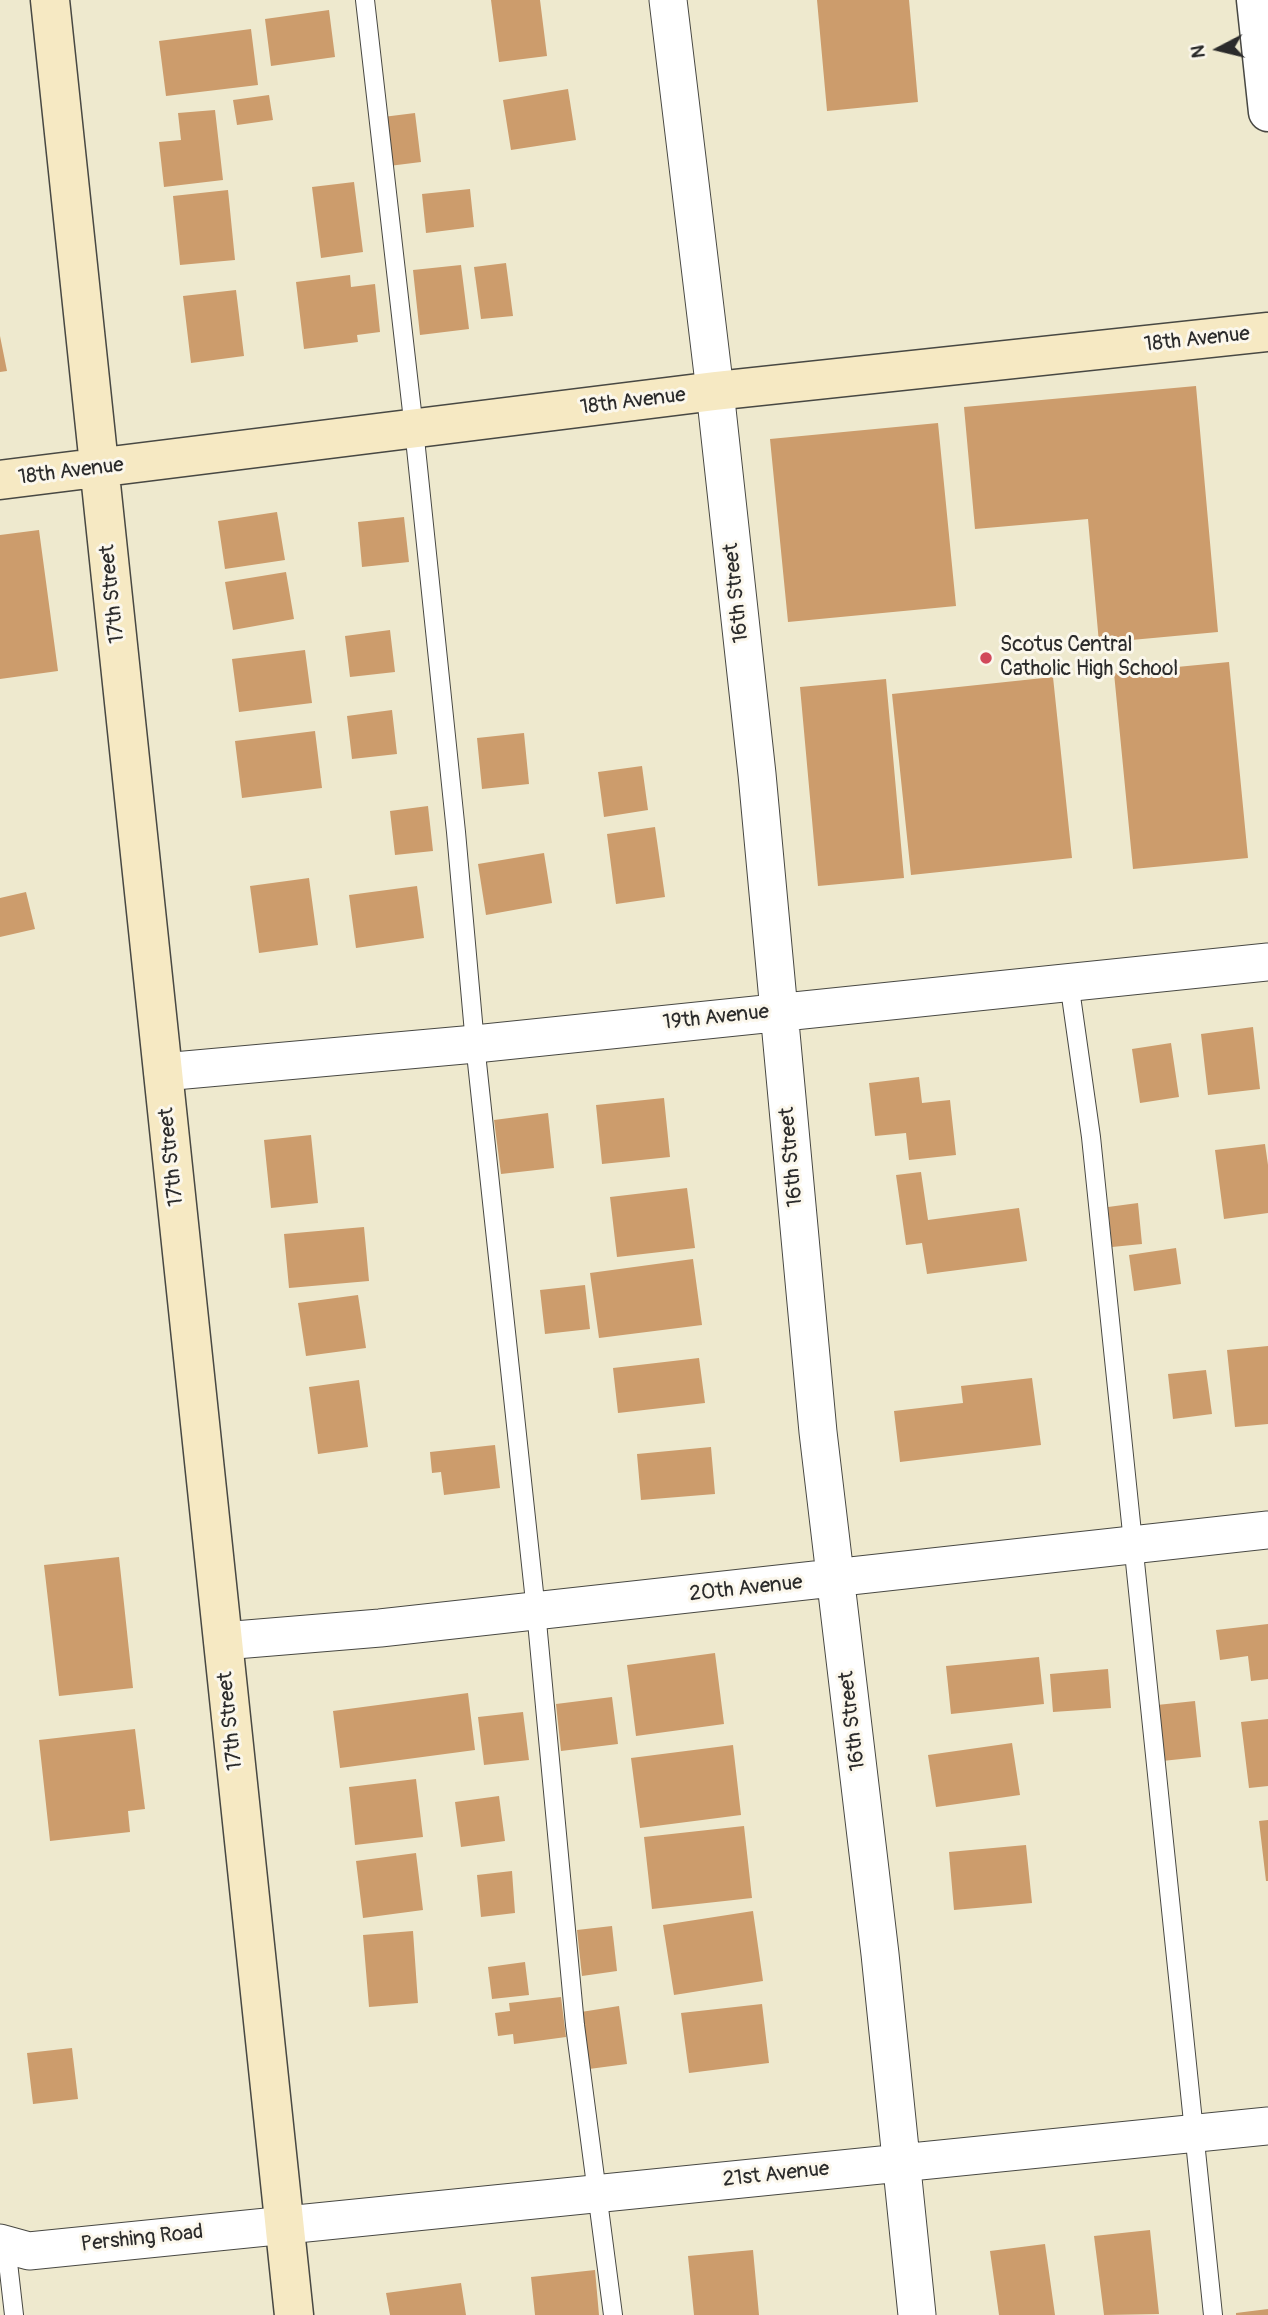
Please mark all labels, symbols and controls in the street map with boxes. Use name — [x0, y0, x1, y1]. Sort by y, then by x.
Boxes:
north arrow — [1184, 14, 1254, 84]
text: N — [1185, 44, 1211, 59]
street label: 18th Avenue — [1143, 322, 1251, 358]
street label: 18th Avenue — [579, 383, 687, 421]
street label: 18th Avenue — [17, 453, 125, 491]
street label: 16th Street — [719, 542, 755, 644]
street label: 17th Street — [95, 543, 131, 645]
place label: Scotus Central Catholic High School — [1000, 633, 1178, 683]
marker: Scotus Central Catholic High School — [978, 650, 994, 666]
street label: 19th Avenue — [662, 1000, 770, 1036]
street label: 17th Street — [154, 1106, 190, 1208]
street label: 16th Street — [775, 1106, 809, 1208]
street label: 20th Avenue — [688, 1571, 804, 1607]
street label: 17th Street — [213, 1670, 249, 1772]
street label: 16th Street — [834, 1670, 872, 1772]
street label: 21st Avenue — [722, 2157, 830, 2193]
street label: Pershing Road — [80, 2220, 204, 2258]

